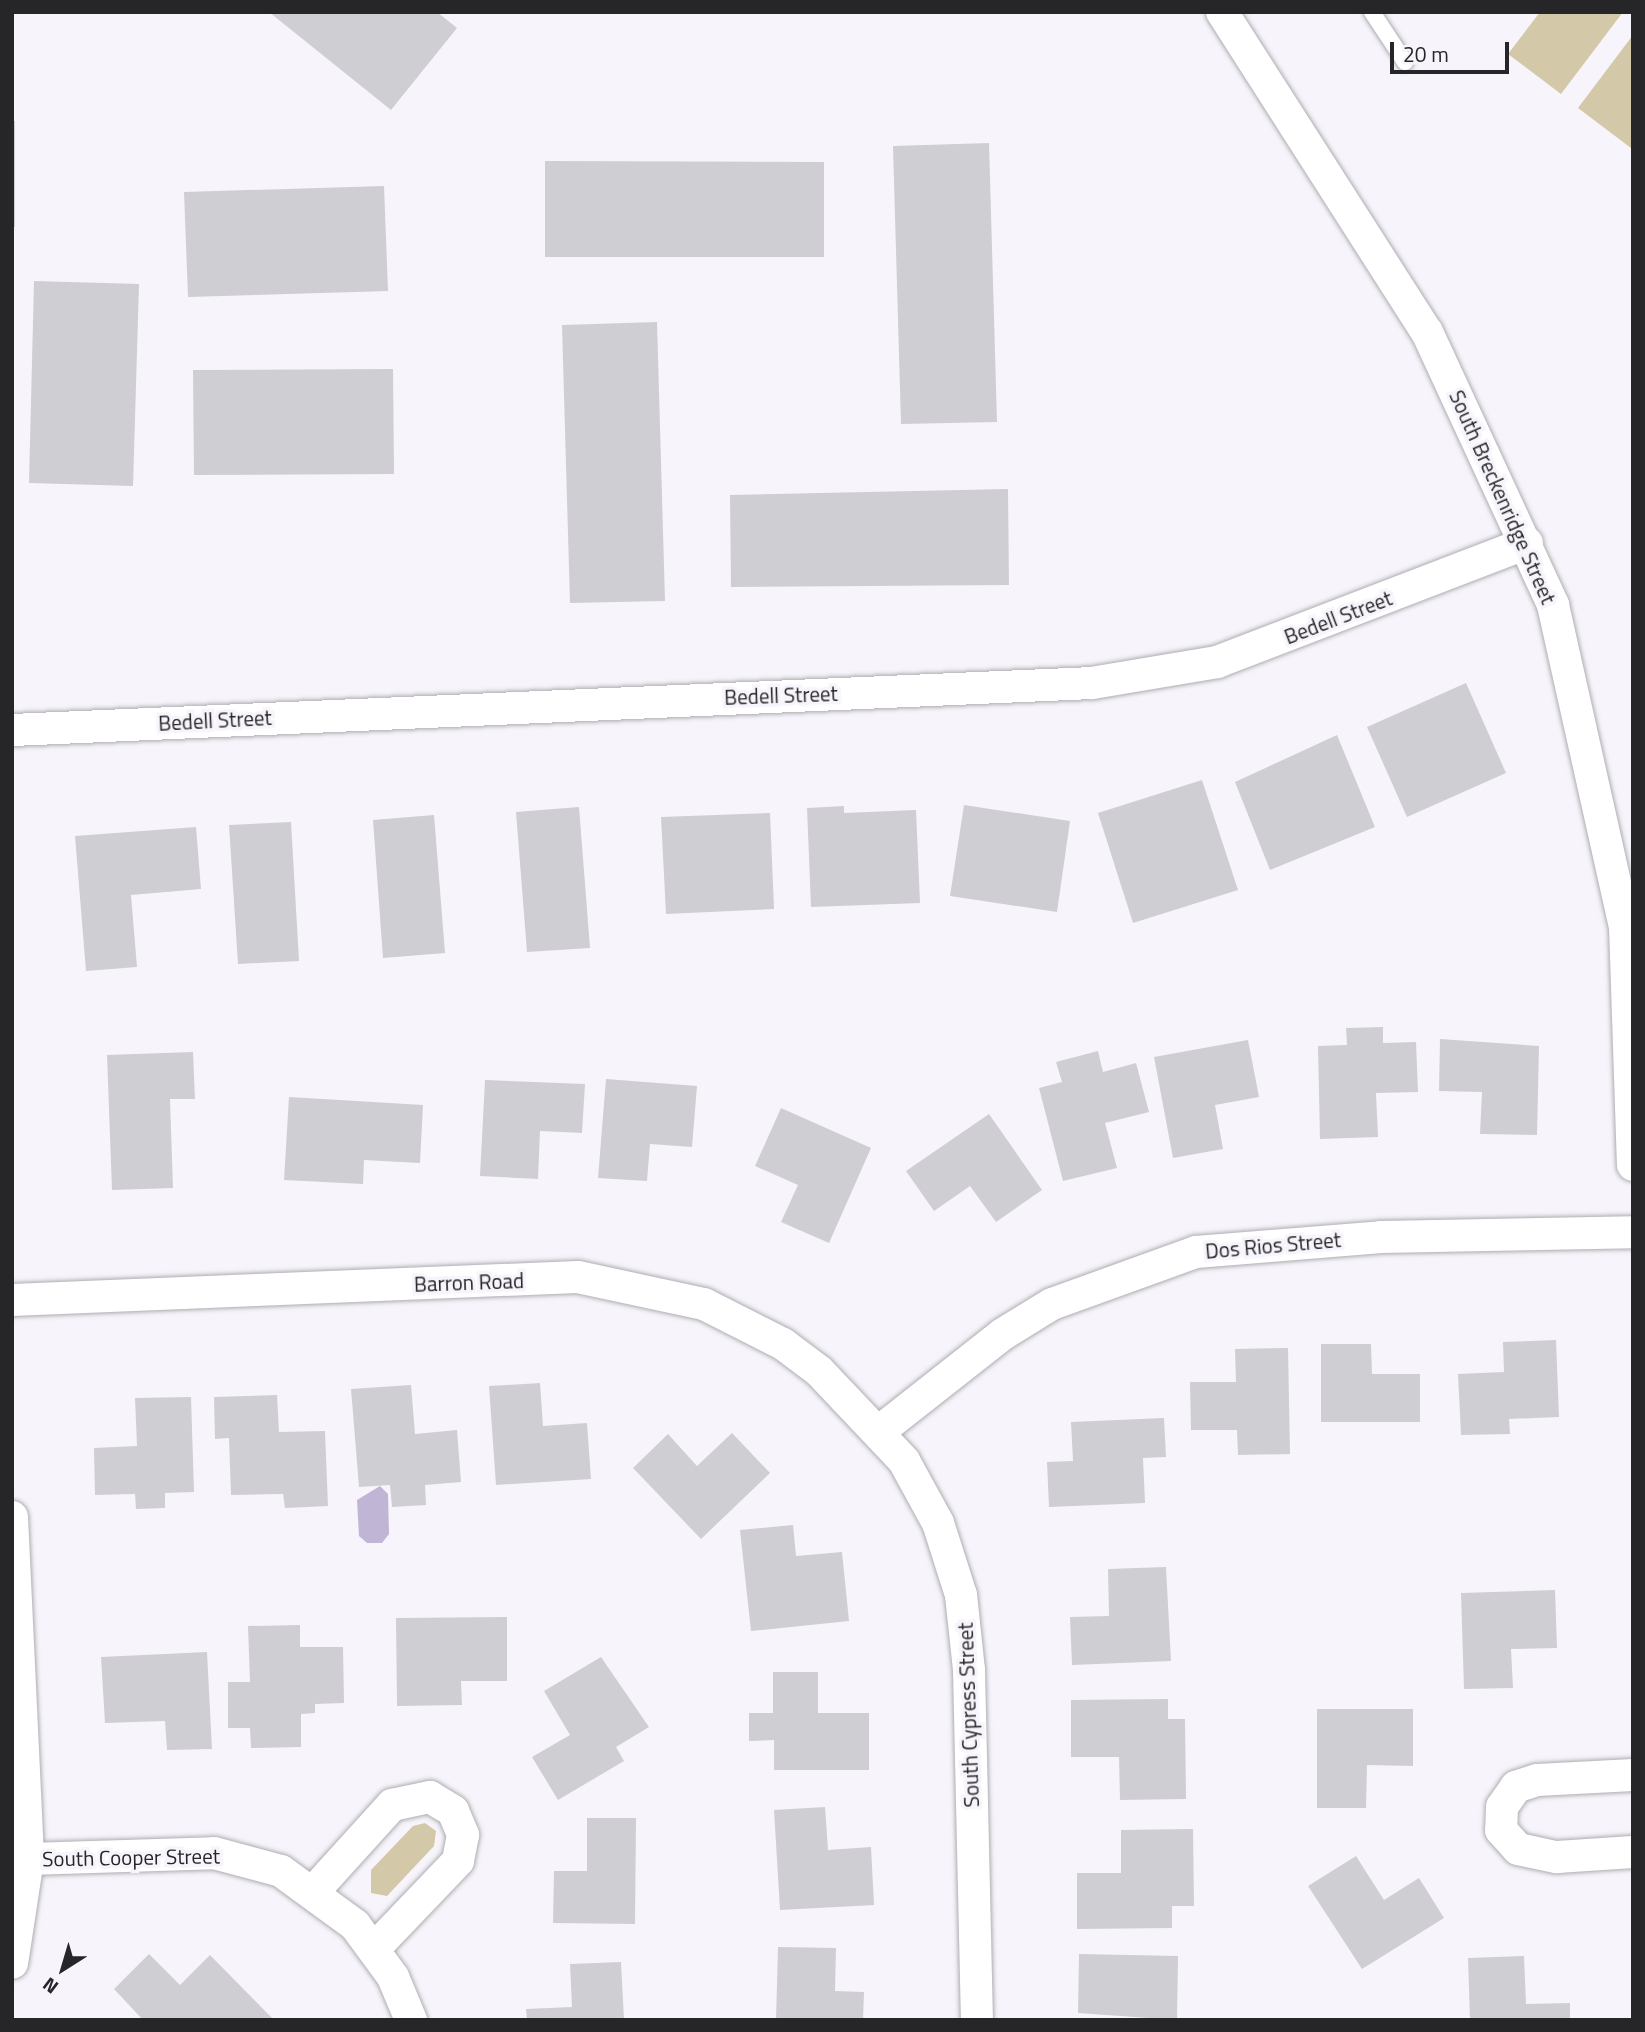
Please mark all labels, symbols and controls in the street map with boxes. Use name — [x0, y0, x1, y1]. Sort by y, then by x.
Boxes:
scale bar — [1393, 28, 1512, 72]
text: 20 m — [1403, 38, 1449, 70]
street label: South Breckenridge Street — [1444, 386, 1562, 608]
street label: Bedell Street — [1280, 585, 1396, 649]
street label: Bedell Street — [724, 680, 838, 710]
street label: Bedell Street — [158, 704, 272, 736]
street label: Dos Rios Street — [1204, 1227, 1342, 1263]
street label: Barron Road — [413, 1267, 525, 1297]
street label: South Cypress Street — [952, 1622, 984, 1808]
street label: South Cooper Street — [42, 1843, 220, 1871]
north arrow — [28, 1934, 98, 2004]
text: N — [36, 1971, 64, 2002]

